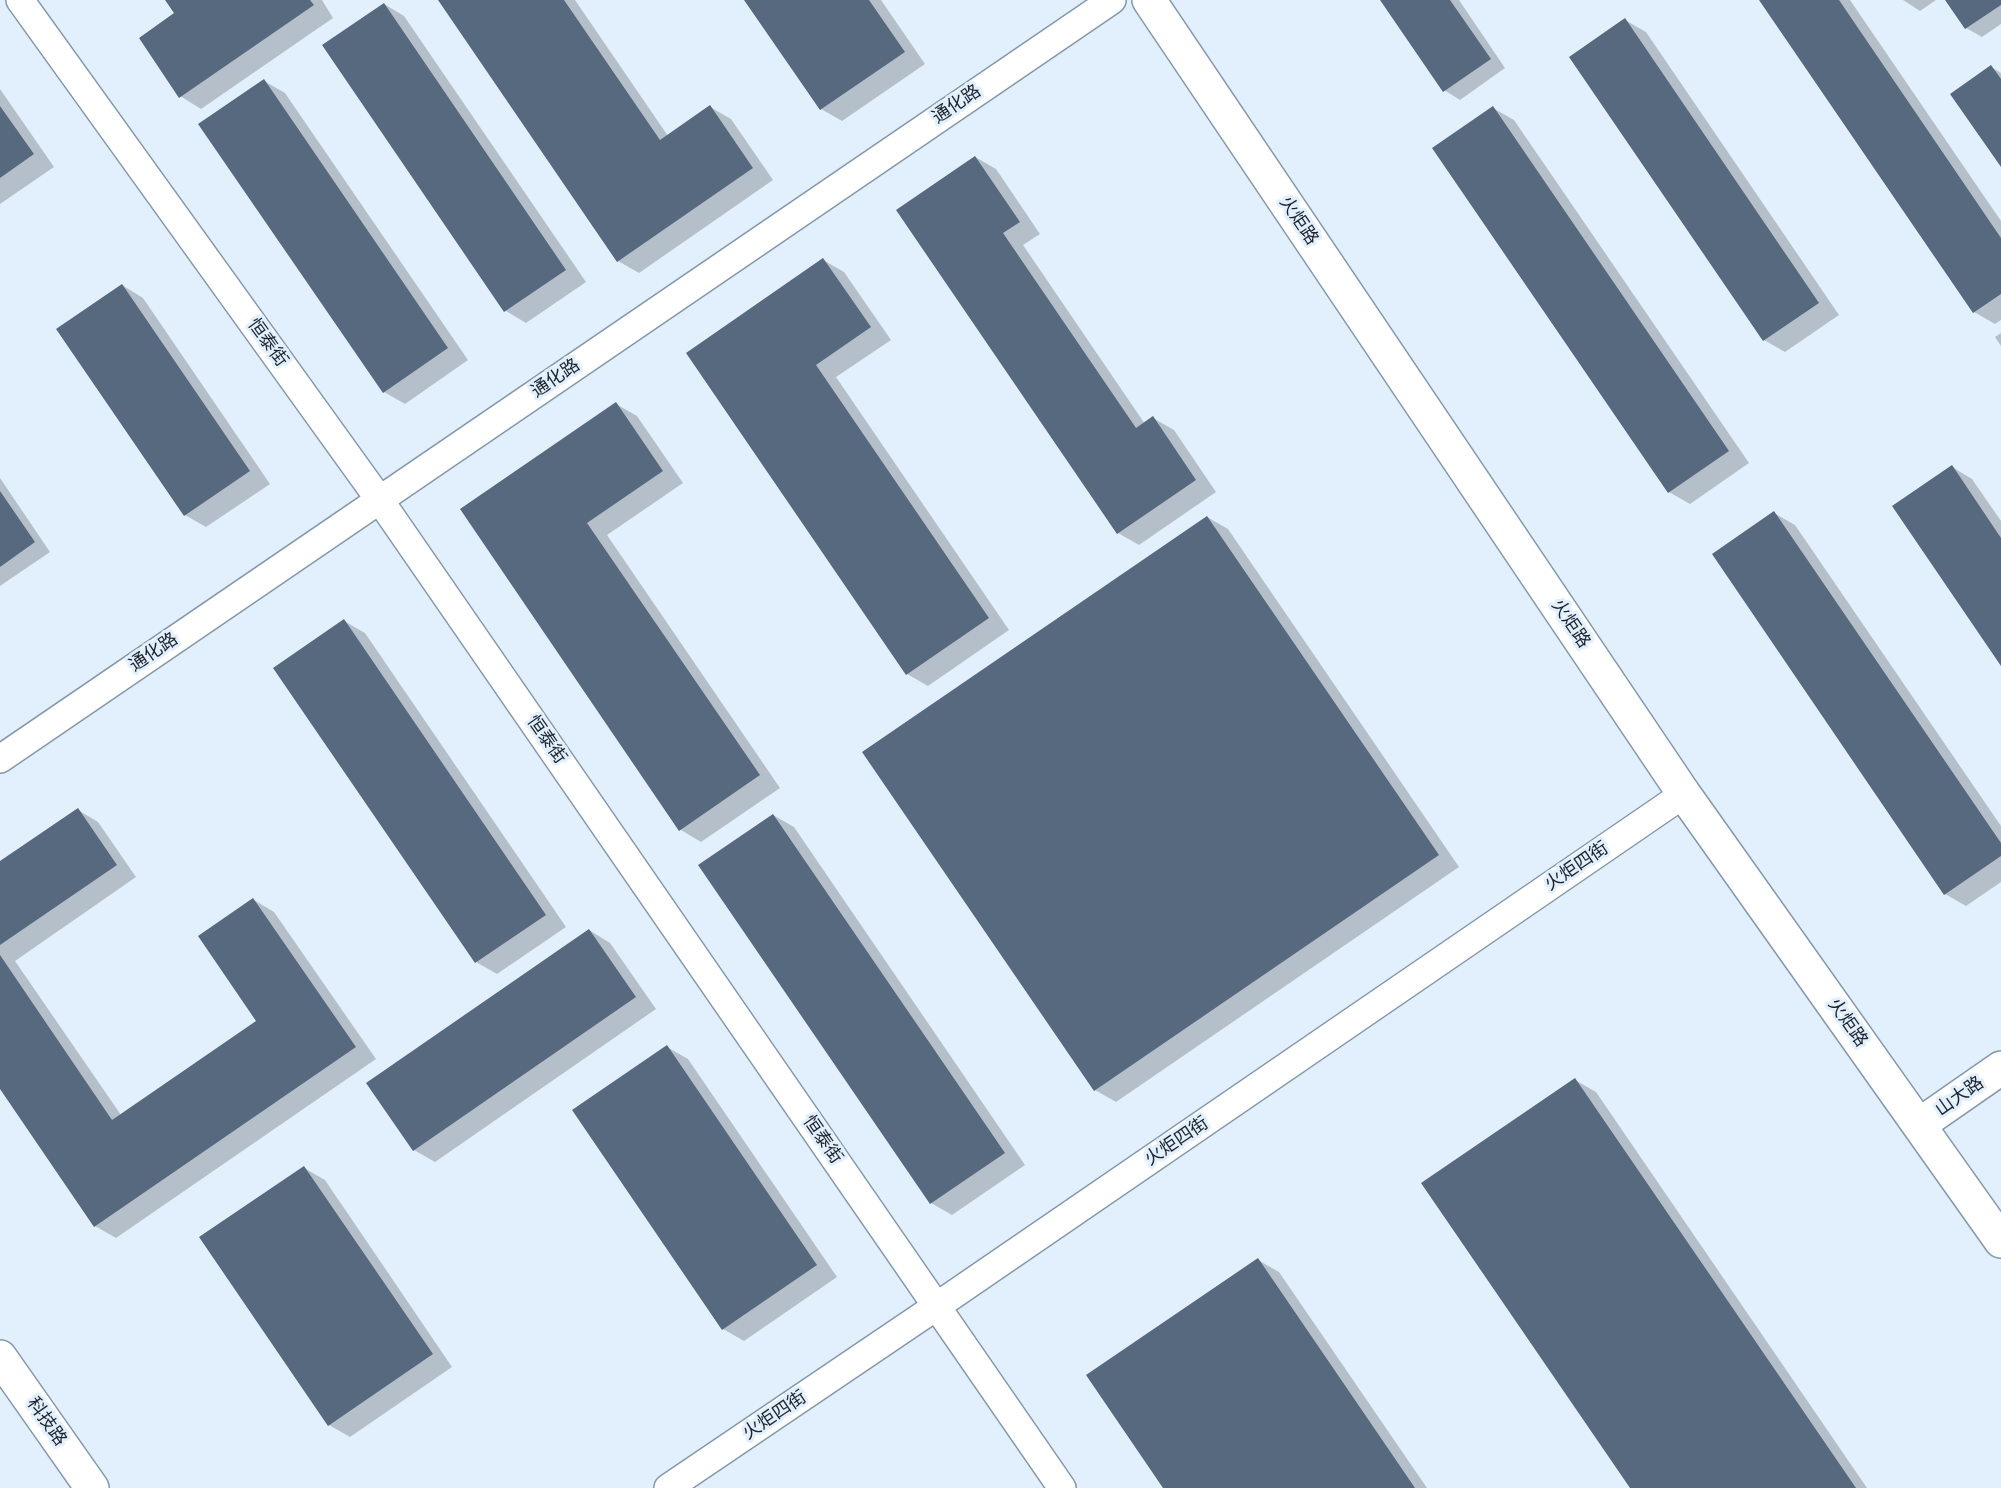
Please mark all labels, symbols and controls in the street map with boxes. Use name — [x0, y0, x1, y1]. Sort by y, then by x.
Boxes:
street label: 通化路 — [929, 81, 985, 129]
street label: 火炬路 — [1274, 193, 1322, 249]
street label: 恒泰街 — [242, 315, 292, 371]
street label: 通化路 — [528, 355, 584, 403]
street label: 火炬路 — [1546, 596, 1594, 652]
street label: 通化路 — [126, 629, 182, 677]
street label: 恒泰街 — [522, 712, 570, 768]
street label: 火炬四街 — [1541, 838, 1613, 896]
street label: 火炬路 — [1823, 995, 1871, 1051]
street label: 山大路 — [1932, 1073, 1988, 1121]
street label: 恒泰街 — [798, 1112, 846, 1168]
street label: 火炬四街 — [1141, 1113, 1213, 1171]
street label: 火炬四街 — [739, 1387, 811, 1445]
street label: 科技路 — [22, 1394, 70, 1450]

